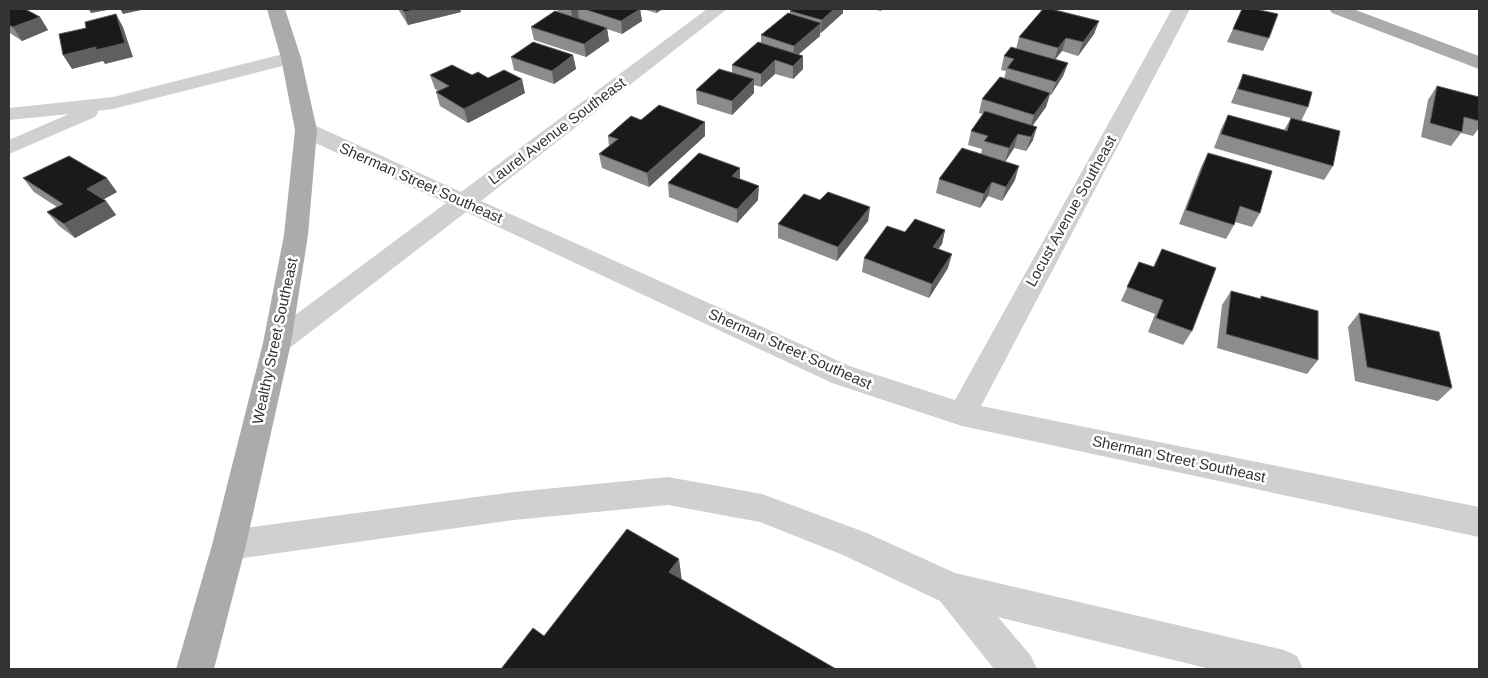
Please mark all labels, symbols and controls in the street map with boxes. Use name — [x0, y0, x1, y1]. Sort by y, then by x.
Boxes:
street label: Laurel Avenue Southeast — [485, 73, 629, 188]
street label: Locust Avenue Southeast — [1022, 132, 1120, 289]
street label: Sherman Street Southeast — [337, 139, 506, 227]
street label: Wealthy Street Southeast — [249, 255, 301, 426]
street label: Sherman Street Southeast — [706, 305, 875, 393]
street label: Sherman Street Southeast — [1091, 432, 1268, 485]

